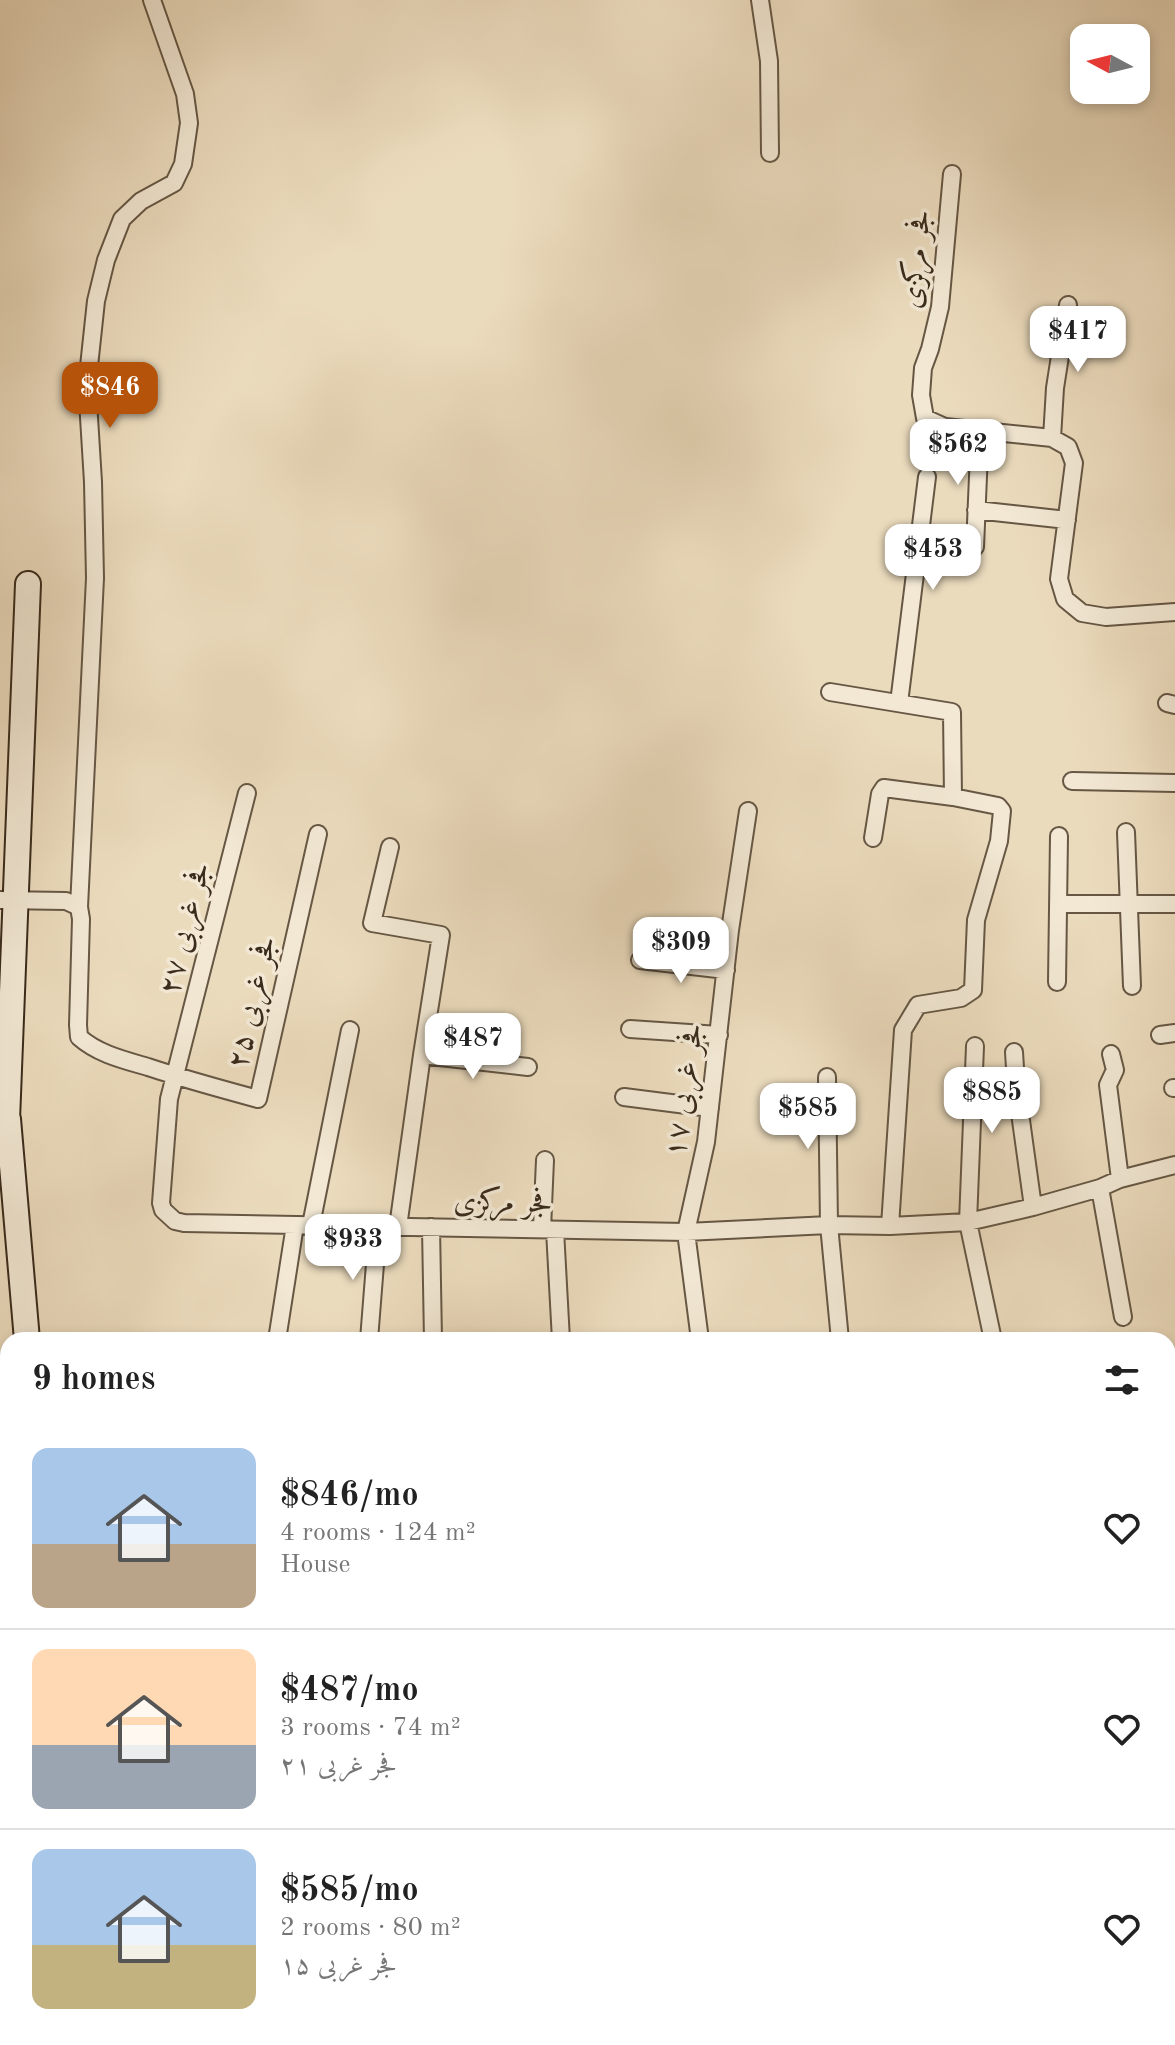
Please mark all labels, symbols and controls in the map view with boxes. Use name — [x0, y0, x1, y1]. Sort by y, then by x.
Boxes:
north arrow — [1070, 24, 1150, 104]
map controls — [1070, 24, 1150, 104]
street label: فجر مرکزی — [894, 208, 941, 311]
pin: $417 — [1031, 306, 1125, 374]
text: $417 — [1048, 319, 1108, 345]
pin: $846 — [63, 362, 157, 430]
text: $846 — [80, 375, 140, 401]
pin: $562 — [911, 419, 1005, 487]
text: $562 — [928, 432, 988, 458]
pin: $453 — [886, 524, 980, 592]
text: $453 — [903, 537, 963, 563]
street label: فجر غربی ۲۷ — [153, 859, 221, 999]
pin: $309 — [634, 917, 728, 985]
text: $309 — [651, 930, 711, 956]
street label: فجر غربی ۲۵ — [221, 933, 287, 1073]
pin: $487 — [426, 1013, 520, 1081]
street label: فجر غربی ۱۷ — [659, 1021, 713, 1160]
text: $487 — [443, 1026, 503, 1052]
pin: $885 — [945, 1067, 1039, 1135]
text: $885 — [962, 1080, 1022, 1106]
pin: $585 — [761, 1083, 855, 1151]
text: $585 — [778, 1096, 838, 1122]
street label: فجر مرکزی — [453, 1184, 553, 1223]
pin: $933 — [306, 1214, 400, 1282]
text: $933 — [323, 1227, 383, 1253]
icon: filters — [1100, 1358, 1144, 1402]
text: 9 homes — [32, 1363, 155, 1397]
text: $846/mo — [280, 1479, 419, 1513]
icon: home — [96, 1480, 192, 1576]
icon: heart — [1100, 1506, 1144, 1550]
text: 4 rooms · 124 m² — [280, 1520, 476, 1546]
text: House — [280, 1552, 351, 1578]
text: $487/mo — [280, 1674, 419, 1708]
icon: home — [96, 1681, 192, 1777]
icon: heart — [1100, 1707, 1144, 1751]
text: 3 rooms · 74 m² — [280, 1715, 461, 1741]
text: فجر غربی ۲۱ — [280, 1753, 397, 1779]
text: $585/mo — [280, 1874, 419, 1908]
icon: home — [96, 1881, 192, 1977]
icon: heart — [1100, 1907, 1144, 1951]
text: 2 rooms · 80 m² — [280, 1915, 461, 1941]
text: فجر غربی ۱۵ — [280, 1953, 397, 1979]

